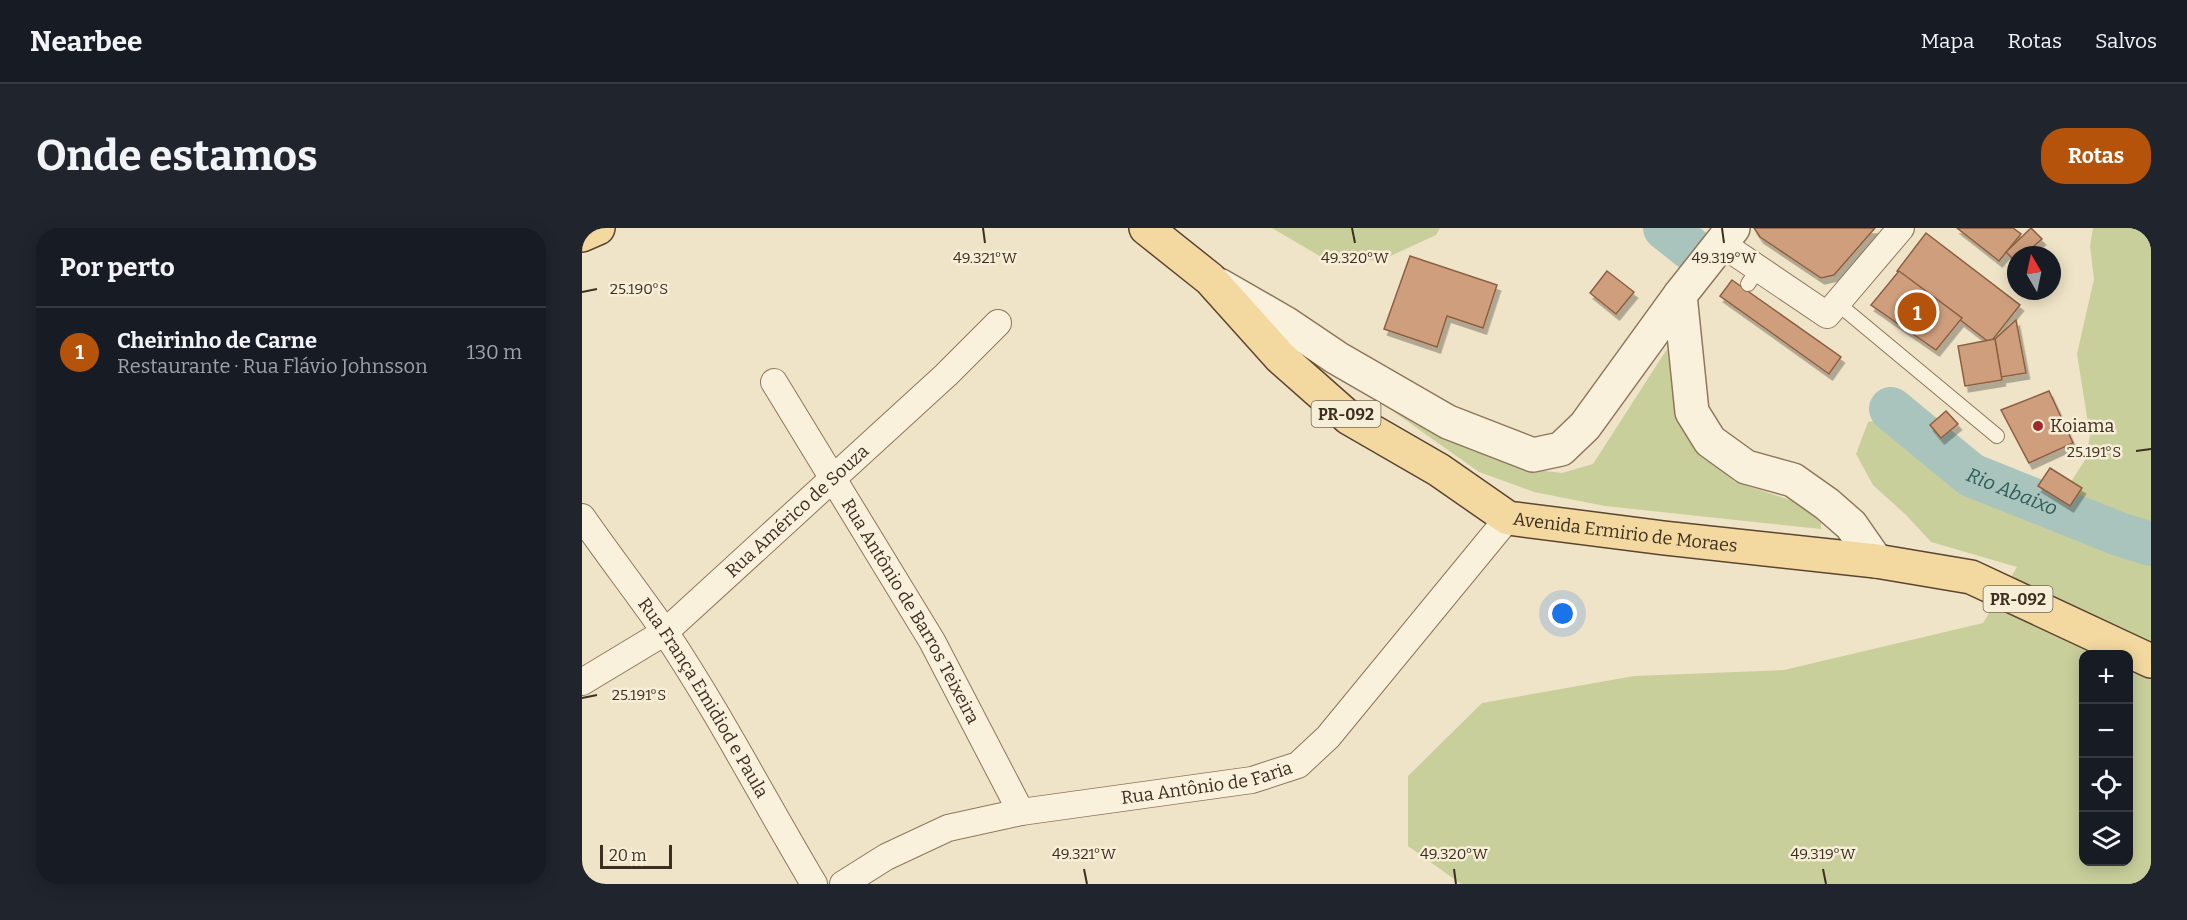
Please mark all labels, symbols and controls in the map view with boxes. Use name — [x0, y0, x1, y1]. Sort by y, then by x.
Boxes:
text: Nearbee — [30, 25, 142, 58]
text: Mapa — [1921, 28, 1975, 54]
text: Rotas — [2008, 28, 2062, 54]
text: Salvos — [2095, 28, 2157, 54]
button: Rotas — [2041, 128, 2151, 184]
text: Onde estamos — [36, 131, 318, 181]
north arrow — [2007, 246, 2061, 300]
text: 49.321°W — [953, 249, 1018, 267]
text: 49.320°W — [1321, 249, 1390, 267]
text: 49.319°W — [1691, 249, 1757, 267]
text: Por perto — [60, 252, 175, 283]
text: 25.190°S — [610, 280, 668, 298]
pin: 1 — [1898, 290, 1936, 334]
text: Cheirinho de Carne — [117, 327, 317, 354]
text: 1 — [75, 340, 84, 364]
text: 130 m — [467, 340, 522, 364]
text: Restaurante · Rua Flávio Johnsson — [117, 354, 428, 378]
road number: PR-092 — [1312, 401, 1380, 427]
place label: Koiama — [2050, 415, 2114, 437]
marker: Koiama — [2031, 419, 2045, 433]
street label: Rua Américo de Souza — [721, 440, 873, 582]
text: 25.191°S — [2067, 443, 2121, 461]
water label: Rio Abaixo — [1963, 462, 2061, 520]
street label: Rua Antônio de Barros Teixeira — [837, 495, 984, 728]
street label: Avenida Ermirio de Moraes — [1512, 508, 1739, 557]
road number: PR-092 — [1984, 586, 2052, 612]
street label: Rua França Emidiod e Paula — [633, 594, 773, 802]
your location — [1548, 599, 1577, 628]
map controls — [2079, 650, 2133, 866]
button: + — [2079, 650, 2133, 704]
text: 25.191°S — [612, 686, 666, 704]
button: − — [2079, 704, 2133, 758]
street label: Rua Antônio de Faria — [1120, 757, 1295, 809]
button: locate — [2079, 758, 2133, 812]
button: layers — [2079, 812, 2133, 866]
scale bar — [600, 842, 672, 870]
text: 49.321°W — [1052, 845, 1117, 863]
text: 49.320°W — [1420, 845, 1489, 863]
text: 49.319°W — [1790, 845, 1856, 863]
text: 20 m — [609, 846, 646, 865]

